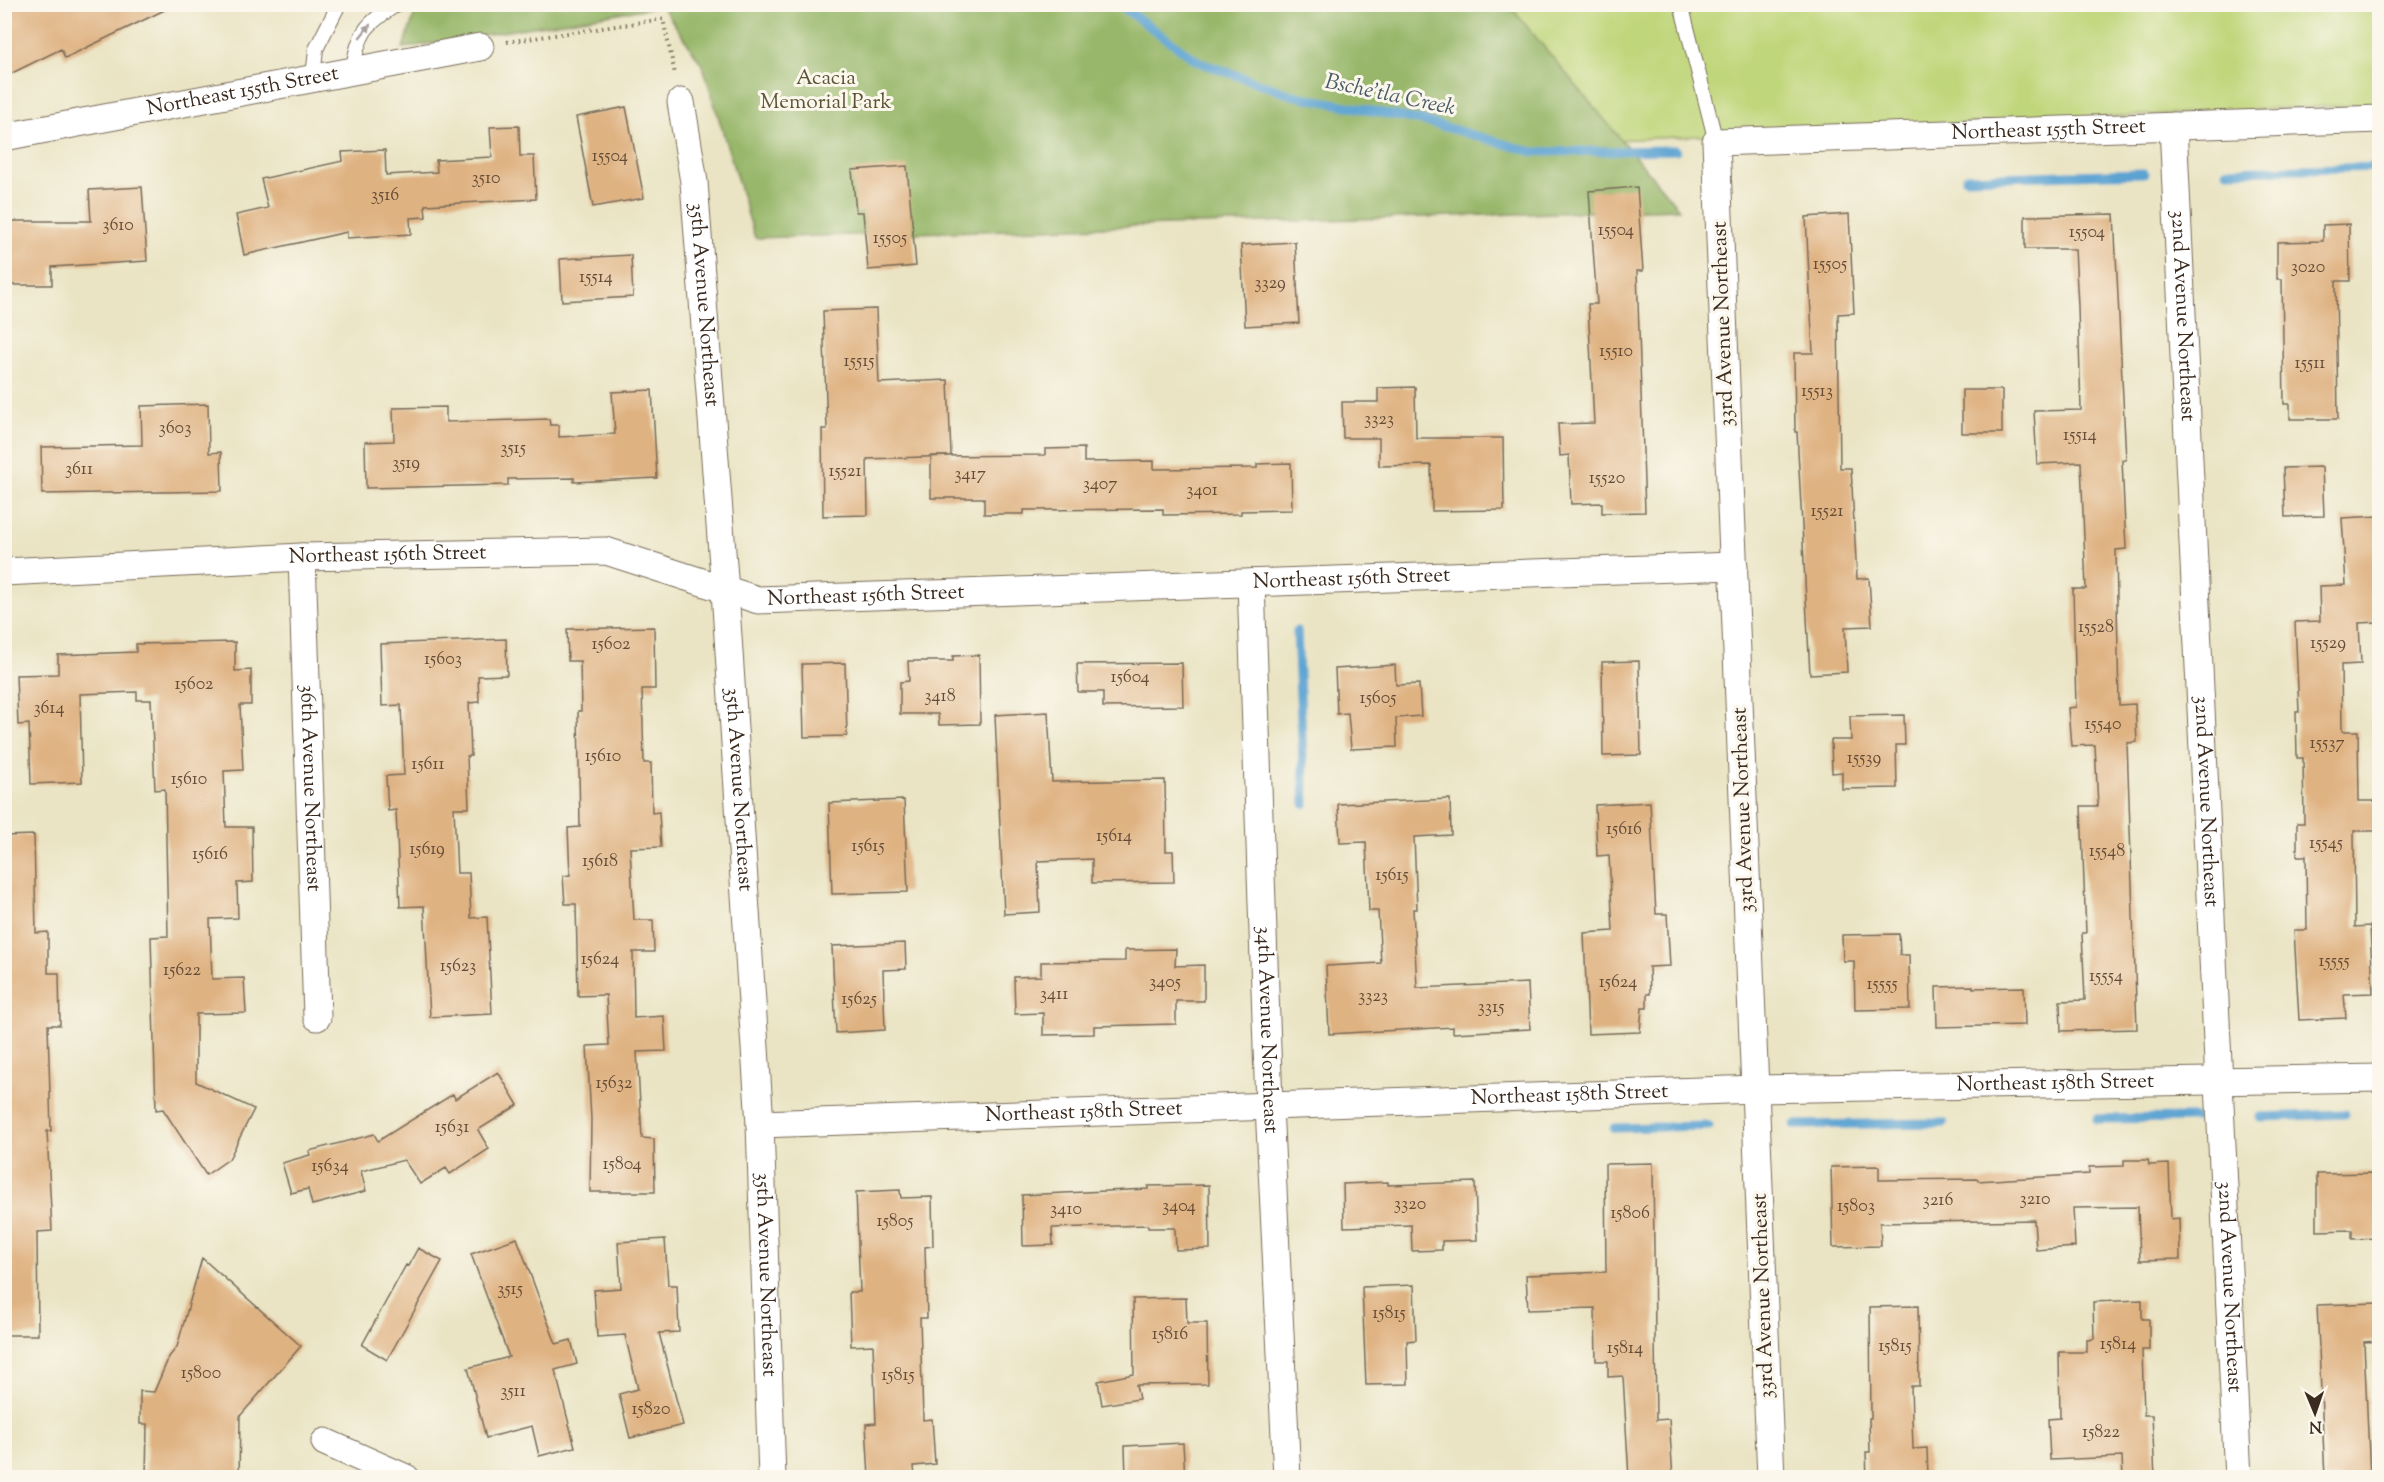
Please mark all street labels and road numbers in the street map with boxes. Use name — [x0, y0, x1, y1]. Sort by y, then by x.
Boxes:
street label: Northeast 155th Street — [144, 59, 341, 125]
street label: Northeast 155th Street — [1951, 112, 2146, 149]
street label: 35th Avenue Northeast — [681, 202, 726, 408]
street label: 32nd Avenue Northeast — [2162, 209, 2202, 422]
street label: 33rd Avenue Northeast — [1705, 221, 1743, 427]
street label: Northeast 156th Street — [288, 538, 487, 573]
street label: Northeast 156th Street — [1252, 561, 1451, 598]
street label: Northeast 156th Street — [767, 578, 965, 615]
street label: 36th Avenue Northeast — [291, 684, 328, 892]
street label: 35th Avenue Northeast — [716, 686, 760, 892]
street label: 32nd Avenue Northeast — [2185, 695, 2226, 908]
street label: 33rd Avenue Northeast — [1725, 707, 1763, 913]
street label: 34th Avenue Northeast — [1248, 925, 1285, 1134]
street label: Northeast 158th Street — [1956, 1067, 2154, 1100]
street label: Northeast 158th Street — [1470, 1077, 1669, 1114]
street label: Northeast 158th Street — [984, 1094, 1183, 1131]
street label: 35th Avenue Northeast — [747, 1172, 784, 1377]
street label: 32nd Avenue Northeast — [2209, 1180, 2249, 1393]
street label: 33rd Avenue Northeast — [1745, 1193, 1783, 1399]

